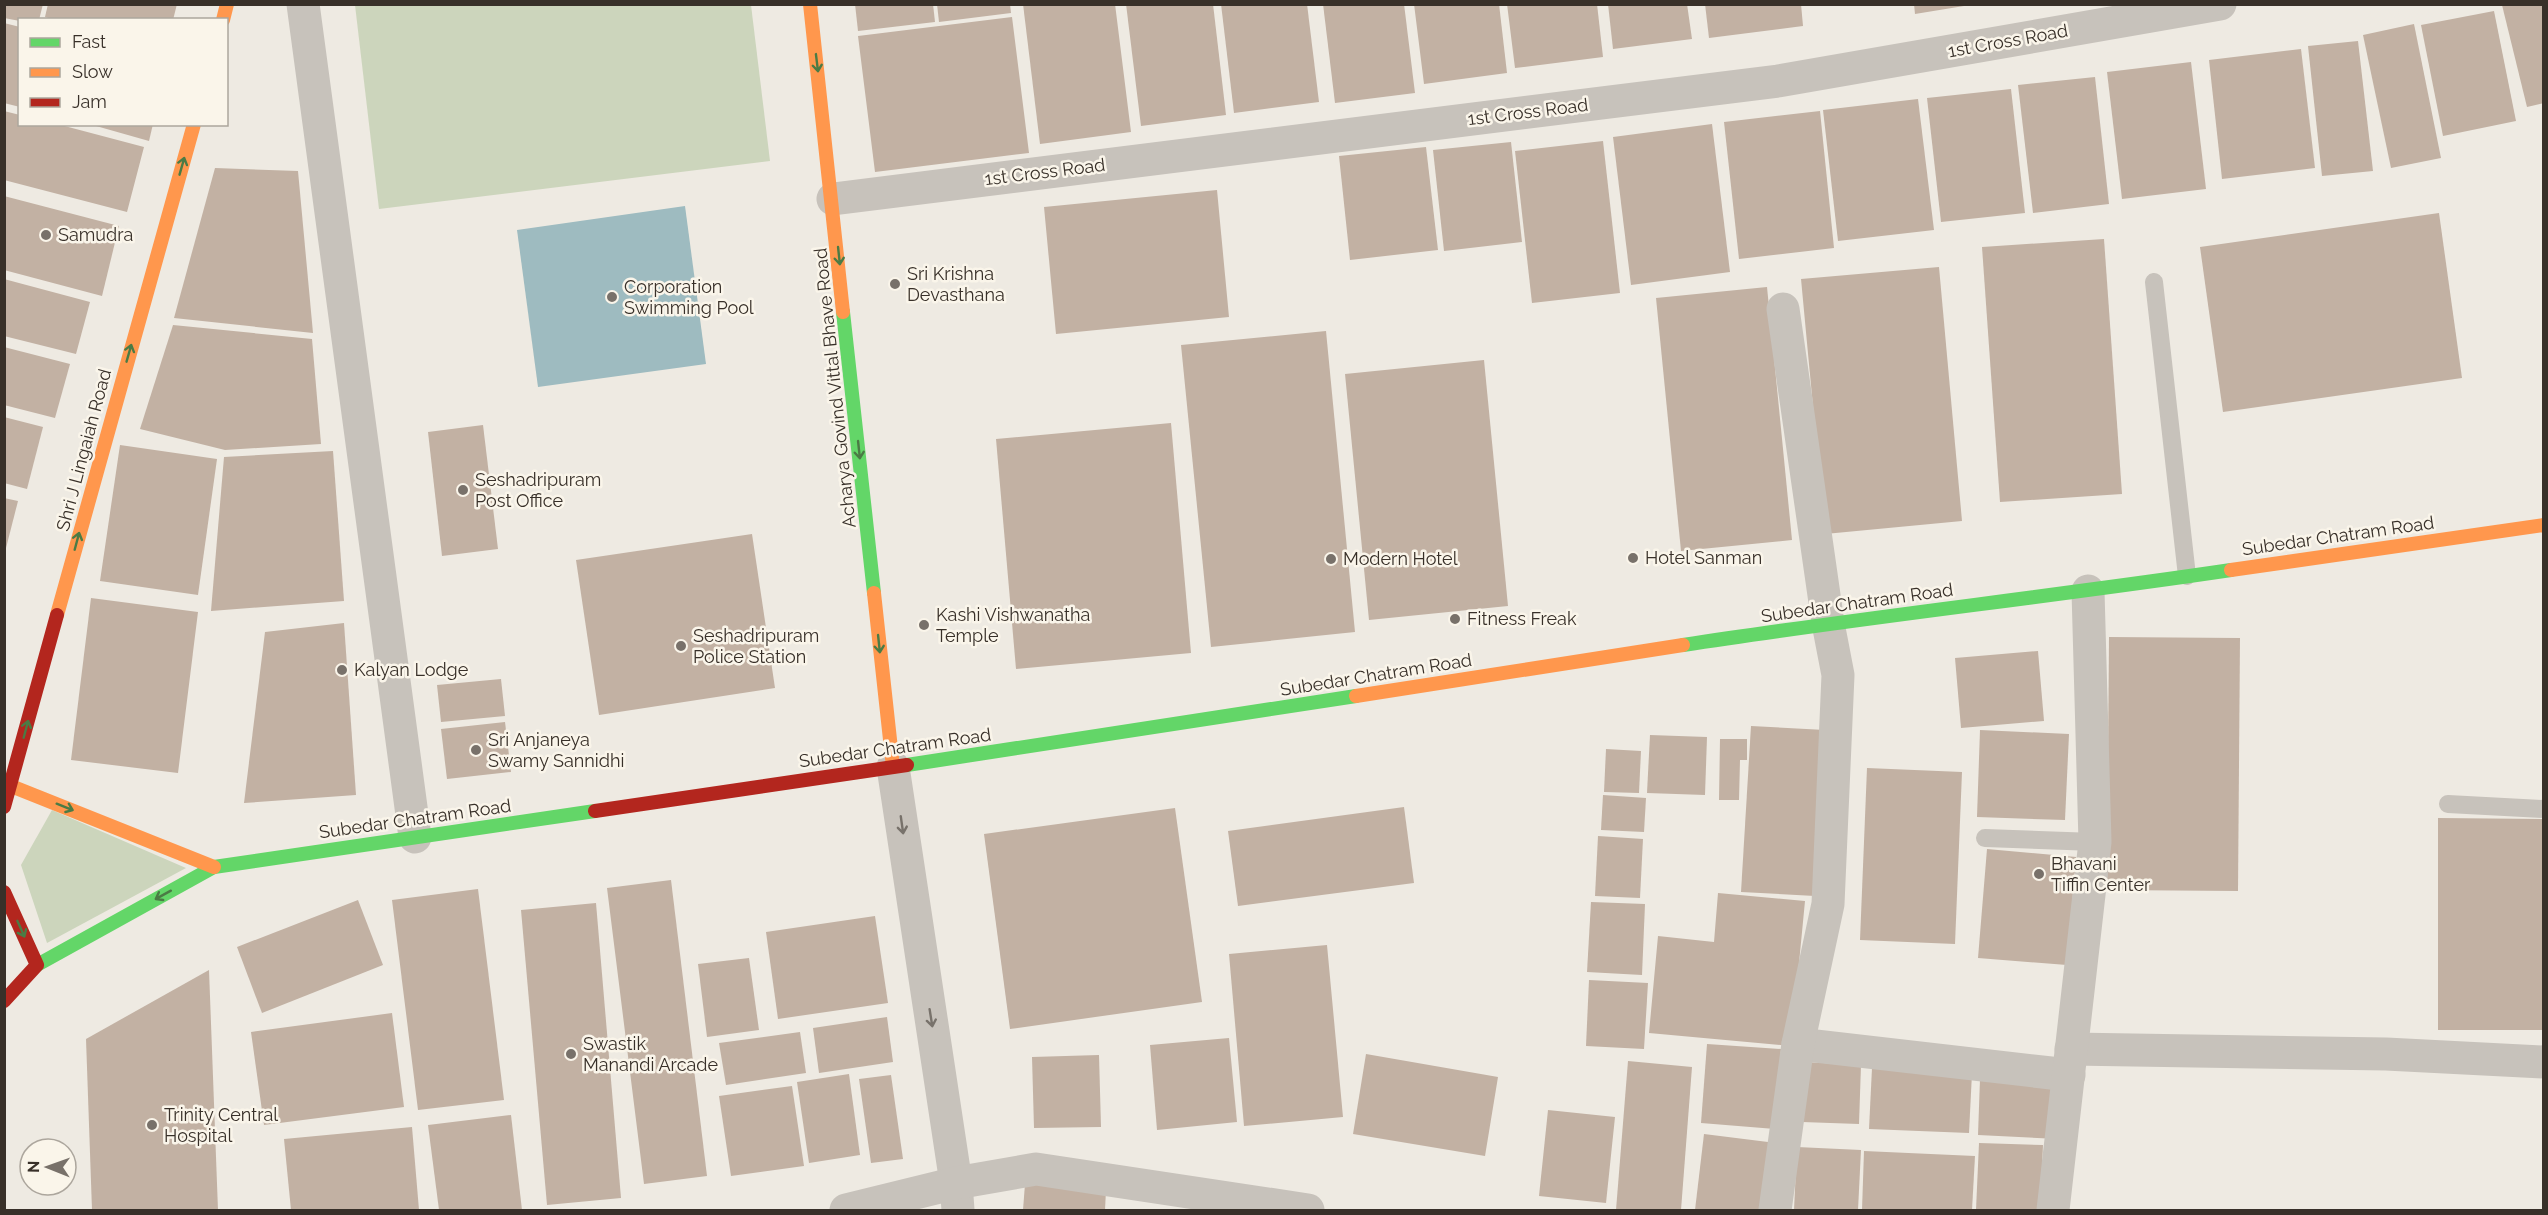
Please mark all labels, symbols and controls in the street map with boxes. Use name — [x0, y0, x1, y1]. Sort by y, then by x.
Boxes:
legend — [18, 18, 228, 126]
street label: 1st Cross Road — [1946, 20, 2069, 61]
text: Fast — [72, 31, 106, 52]
one-way arrow — [812, 52, 823, 72]
text: Slow — [72, 61, 113, 82]
text: Jam — [72, 91, 107, 112]
street label: 1st Cross Road — [1466, 94, 1589, 129]
street label: 1st Cross Road — [983, 154, 1106, 189]
one-way arrow — [177, 156, 188, 175]
place label: Samudra — [58, 224, 133, 245]
marker: Samudra — [39, 228, 53, 242]
one-way arrow — [834, 246, 845, 266]
street label: Acharya Govind Vittal Bhave Road — [809, 247, 860, 529]
place label: Sri Krishna Devasthana — [907, 263, 1005, 305]
place label: Corporation Swimming Pool — [624, 276, 754, 318]
marker: Sri Krishna Devasthana — [888, 277, 902, 291]
marker: Corporation Swimming Pool — [605, 290, 619, 304]
one-way arrow — [124, 344, 135, 363]
street label: Shri J Lingaiah Road — [52, 367, 115, 533]
one-way arrow — [854, 440, 865, 460]
place label: Seshadripuram Post Office — [475, 469, 601, 511]
marker: Seshadripuram Post Office — [456, 483, 470, 497]
street label: Subedar Chatram Road — [2241, 512, 2435, 559]
one-way arrow — [72, 532, 84, 551]
place label: Hotel Sanman — [1645, 547, 1762, 568]
place label: Modern Hotel — [1343, 548, 1458, 569]
marker: Hotel Sanman — [1626, 551, 1640, 565]
marker: Modern Hotel — [1324, 552, 1338, 566]
street label: Subedar Chatram Road — [1760, 579, 1954, 626]
place label: Kashi Vishwanatha Temple — [936, 604, 1090, 646]
place label: Fitness Freak — [1467, 608, 1577, 629]
marker: Fitness Freak — [1448, 612, 1462, 626]
marker: Kashi Vishwanatha Temple — [917, 618, 931, 632]
place label: Seshadripuram Police Station — [693, 625, 819, 667]
one-way arrow — [874, 634, 885, 654]
marker: Seshadripuram Police Station — [674, 639, 688, 653]
street label: Subedar Chatram Road — [1279, 649, 1473, 700]
place label: Kalyan Lodge — [354, 659, 469, 680]
marker: Kalyan Lodge — [335, 663, 349, 677]
one-way arrow — [21, 720, 32, 739]
street label: Subedar Chatram Road — [798, 724, 992, 771]
place label: Sri Anjaneya Swamy Sannidhi — [488, 729, 624, 771]
marker: Sri Anjaneya Swamy Sannidhi — [469, 743, 483, 757]
street label: Subedar Chatram Road — [318, 795, 512, 842]
one-way arrow — [55, 803, 74, 814]
one-way arrow — [896, 815, 907, 834]
place label: Bhavani Tiffin Center — [2051, 853, 2151, 895]
marker: Bhavani Tiffin Center — [2032, 867, 2046, 881]
one-way arrow — [155, 889, 172, 901]
one-way arrow — [15, 919, 27, 937]
one-way arrow — [926, 1007, 937, 1027]
place label: Swastik Manandi Arcade — [583, 1033, 719, 1075]
marker: Swastik Manandi Arcade — [564, 1047, 578, 1061]
place label: Trinity Central Hospital — [164, 1104, 278, 1146]
marker: Trinity Central Hospital — [145, 1118, 159, 1132]
north arrow — [18, 1137, 78, 1197]
text: N — [24, 1160, 43, 1173]

